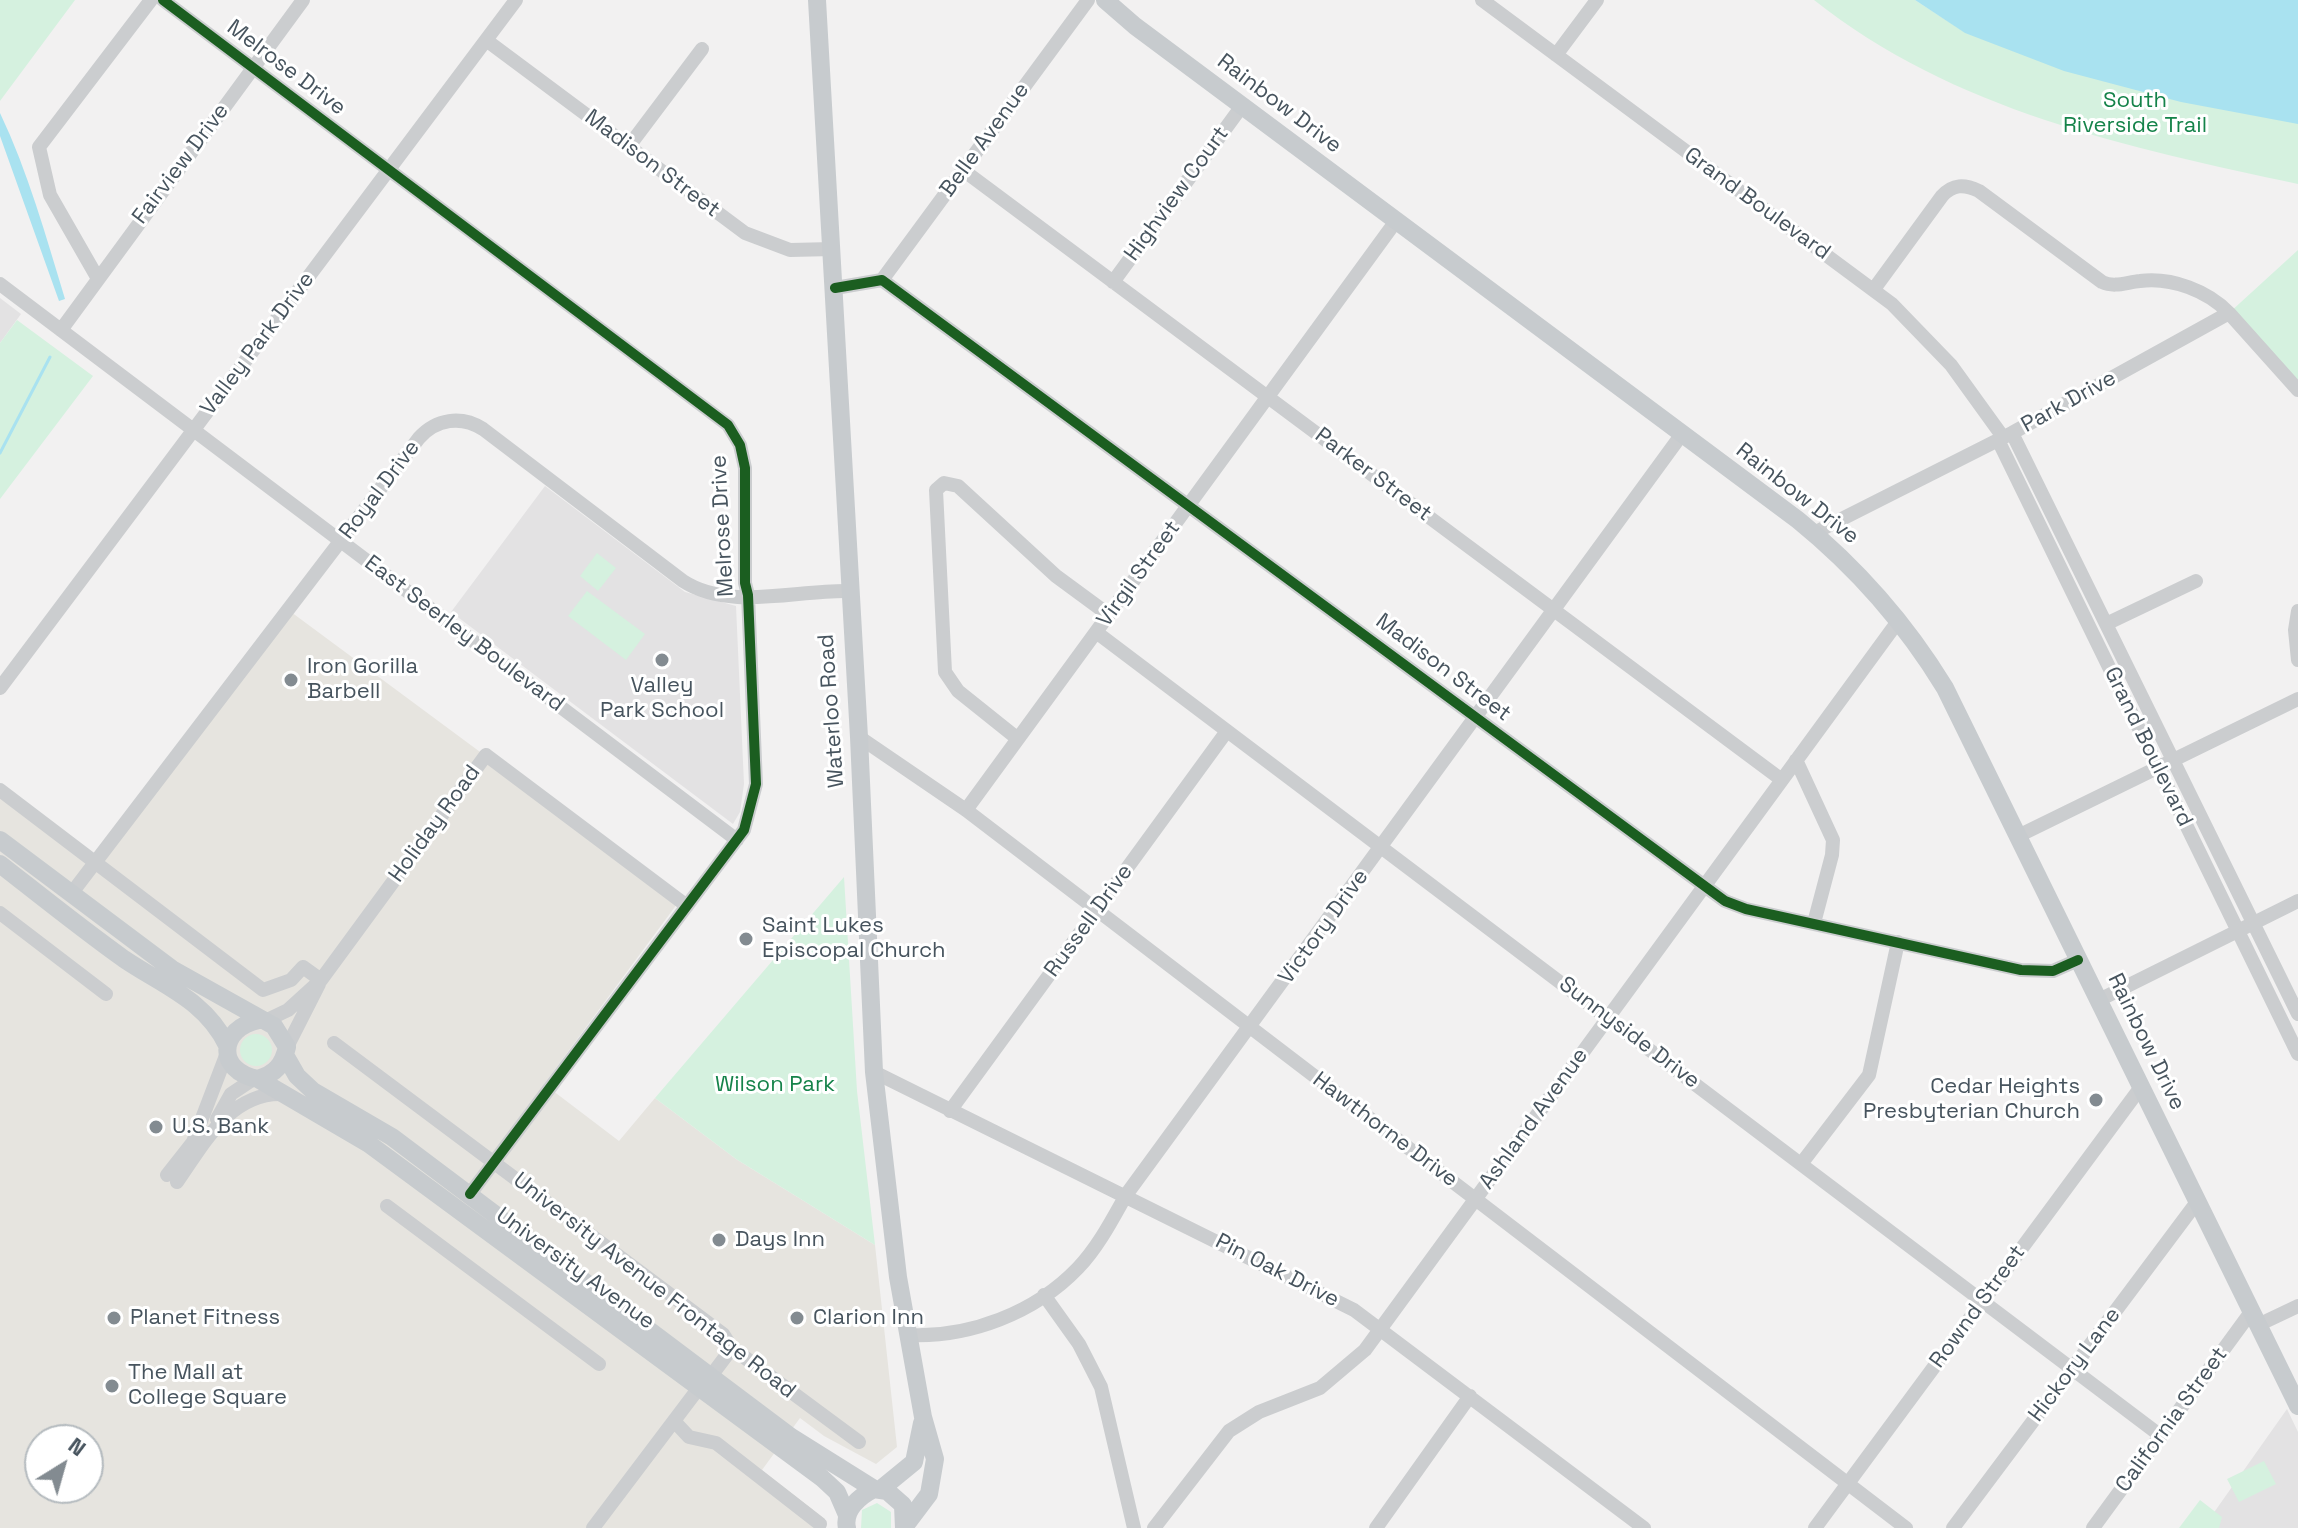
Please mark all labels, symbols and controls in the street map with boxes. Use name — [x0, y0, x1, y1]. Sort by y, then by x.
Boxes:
street label: Melrose Drive — [221, 15, 351, 121]
street label: Rainbow Drive — [1212, 49, 1346, 159]
street label: Belle Avenue — [935, 78, 1035, 202]
park label: South Riverside Trail — [2063, 88, 2207, 140]
street label: Fairview Drive — [127, 99, 235, 229]
street label: Madison Street — [579, 105, 725, 223]
street label: Highview Court — [1119, 122, 1235, 266]
street label: Grand Boulevard — [1679, 142, 1835, 266]
street label: Valley Park Drive — [196, 267, 320, 421]
street label: Park Drive — [2017, 365, 2121, 439]
street label: Parker Street — [1309, 423, 1437, 527]
street label: Royal Drive — [334, 435, 426, 545]
street label: Rainbow Drive — [1730, 438, 1864, 550]
street label: Melrose Drive — [706, 454, 740, 598]
street label: Virgil Street — [1092, 516, 1186, 632]
street label: East Seerley Boulevard — [359, 550, 569, 718]
street label: Madison Street — [1370, 609, 1516, 727]
street label: Waterloo Road — [813, 633, 851, 789]
marker: Valley Park School — [653, 651, 671, 669]
place label: Iron Gorilla Barbell — [307, 654, 418, 706]
street label: Grand Boulevard — [2098, 663, 2198, 831]
marker: Iron Gorilla Barbell — [282, 671, 300, 689]
place label: Valley Park School — [600, 673, 724, 724]
street label: Holiday Road — [384, 760, 486, 888]
street label: Russell Drive — [1039, 860, 1139, 982]
street label: Victory Drive — [1274, 865, 1374, 989]
place label: Saint Lukes Episcopal Church — [762, 913, 946, 964]
marker: Saint Lukes Episcopal Church — [737, 930, 755, 948]
street label: Rainbow Drive — [2101, 969, 2191, 1115]
street label: Sunnyside Drive — [1553, 971, 1705, 1095]
street label: Ashland Avenue — [1474, 1043, 1594, 1195]
street label: Hawthorne Drive — [1307, 1067, 1463, 1193]
park label: Wilson Park — [715, 1072, 835, 1098]
place label: Cedar Heights Presbyterian Church — [1863, 1074, 2080, 1126]
marker: Cedar Heights Presbyterian Church — [2087, 1091, 2105, 1109]
place label: U.S. Bank — [172, 1114, 269, 1140]
marker: U.S. Bank — [147, 1118, 165, 1136]
street label: University Avenue Frontage Road — [507, 1167, 801, 1405]
street label: University Avenue — [490, 1202, 660, 1336]
place label: Days Inn — [735, 1227, 825, 1253]
street label: Pin Oak Drive — [1211, 1229, 1343, 1313]
marker: Days Inn — [710, 1231, 728, 1249]
street label: Rownd Street — [1925, 1240, 2031, 1374]
street label: Hickory Lane — [2023, 1303, 2127, 1427]
place label: Planet Fitness — [130, 1305, 280, 1331]
place label: Clarion Inn — [813, 1305, 924, 1331]
marker: Planet Fitness — [105, 1309, 123, 1327]
marker: Clarion Inn — [788, 1309, 806, 1327]
street label: California Street — [2110, 1342, 2234, 1498]
place label: The Mall at College Square — [128, 1360, 287, 1412]
marker: The Mall at College Square — [103, 1377, 121, 1395]
north arrow — [24, 1424, 104, 1504]
text: N — [63, 1431, 92, 1462]

